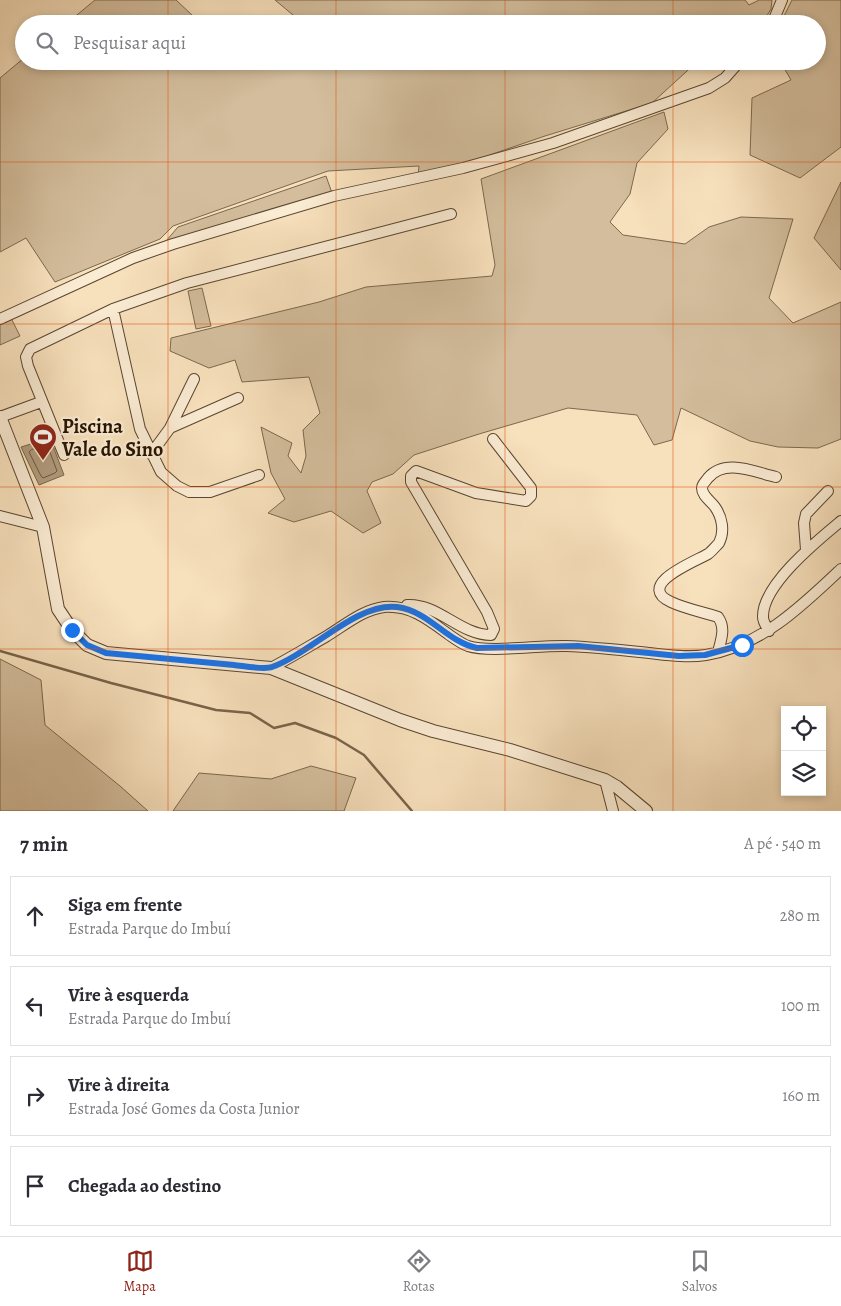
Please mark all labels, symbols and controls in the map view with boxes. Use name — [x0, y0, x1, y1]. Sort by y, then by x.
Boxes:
search box — [15, 15, 826, 70]
icon: search — [33, 29, 61, 57]
text: Pesquisar aqui — [73, 30, 186, 56]
place label: Piscina Vale do Sino — [61, 413, 163, 463]
sports icon: Piscina Vale do Sino — [28, 422, 58, 461]
route end — [61, 619, 84, 642]
route start — [731, 634, 754, 657]
map controls — [781, 706, 826, 796]
button: locate — [781, 706, 826, 751]
button: layers — [781, 751, 826, 796]
text: 7 min — [20, 830, 68, 858]
text: A pé · 540 m — [744, 833, 821, 855]
text: Siga em frente — [68, 892, 182, 918]
icon: ahead — [21, 902, 49, 930]
text: 280 m — [780, 905, 820, 927]
text: Estrada Parque do Imbuí — [68, 918, 231, 940]
text: Vire à esquerda — [68, 982, 189, 1008]
icon: left — [21, 992, 49, 1020]
text: 100 m — [781, 995, 820, 1017]
text: Estrada Parque do Imbuí — [68, 1008, 231, 1030]
text: Vire à direita — [68, 1072, 170, 1098]
icon: right — [21, 1082, 49, 1110]
text: 160 m — [782, 1085, 820, 1107]
text: Estrada José Gomes da Costa Junior — [68, 1098, 300, 1120]
icon: arrive — [21, 1172, 49, 1200]
text: Chegada ao destino — [68, 1173, 221, 1199]
tab: Mapa — [124, 1247, 156, 1296]
tab: Rotas — [403, 1247, 435, 1296]
tab: Salvos — [682, 1247, 717, 1296]

